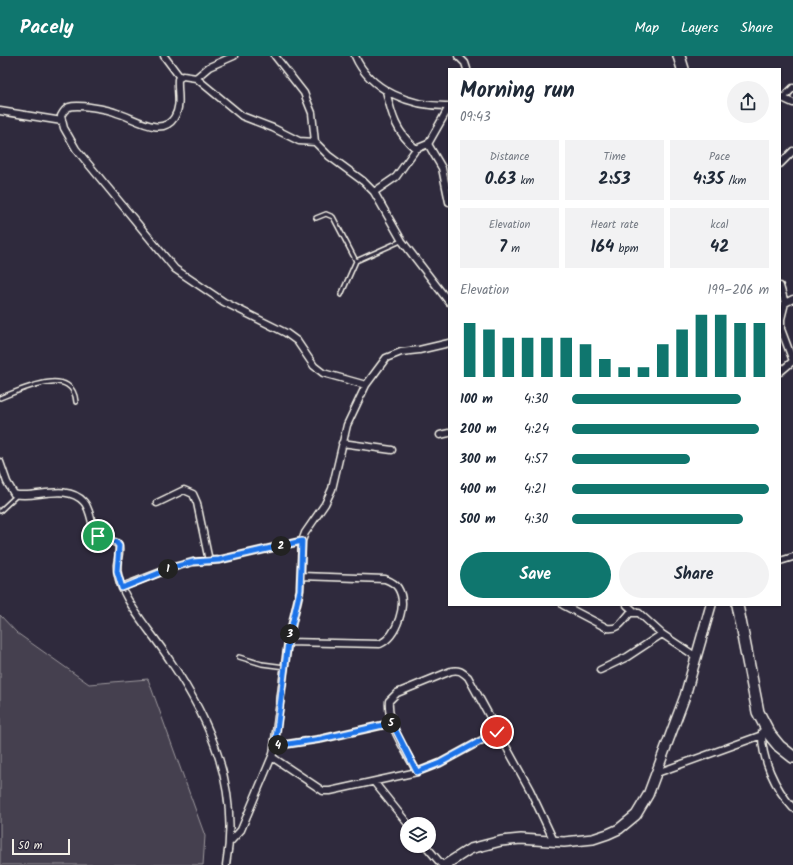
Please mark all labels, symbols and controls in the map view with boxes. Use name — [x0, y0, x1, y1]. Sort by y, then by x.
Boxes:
text: Pacely — [20, 13, 74, 43]
text: Map — [635, 17, 659, 39]
text: Layers — [681, 17, 719, 39]
text: Share — [741, 17, 773, 39]
text: Morning run — [460, 74, 575, 109]
button: share — [727, 81, 769, 123]
text: 09:43 — [460, 107, 491, 128]
text: Distance — [490, 148, 529, 166]
text: Time — [603, 148, 626, 166]
text: Pace — [709, 148, 730, 166]
text: 0.63 — [485, 166, 516, 193]
text: 2:53 — [599, 166, 631, 193]
text: 4:35 — [693, 166, 724, 193]
text: km — [516, 172, 534, 190]
text: /km — [724, 172, 746, 190]
text: Elevation — [489, 216, 530, 234]
text: Heart rate — [591, 216, 638, 234]
text: kcal — [711, 216, 728, 234]
text: 7 — [499, 234, 507, 261]
text: 164 — [591, 234, 614, 261]
text: 42 — [710, 234, 729, 261]
text: m — [507, 240, 520, 258]
text: bpm — [614, 240, 638, 258]
text: Elevation — [460, 280, 509, 301]
text: 199–206 m — [707, 280, 769, 301]
text: 100 m — [460, 389, 493, 410]
text: 4:30 — [524, 389, 548, 410]
text: 200 m — [460, 419, 497, 440]
text: 4:24 — [524, 419, 549, 440]
text: 300 m — [460, 449, 496, 470]
text: 4:57 — [524, 449, 547, 470]
text: 400 m — [460, 479, 496, 500]
text: 4:21 — [524, 479, 546, 500]
text: 500 m — [460, 509, 496, 530]
text: 4:30 — [524, 509, 548, 530]
pin — [81, 519, 115, 553]
icon: arrive — [87, 525, 109, 547]
pin: 2 — [271, 536, 291, 556]
text: 2 — [278, 537, 284, 555]
button: Save — [460, 552, 611, 598]
button: Share — [619, 552, 769, 598]
pin: 1 — [158, 559, 178, 579]
text: 1 — [166, 560, 170, 578]
pin: 3 — [280, 624, 300, 644]
text: 3 — [287, 625, 293, 643]
pin: 5 — [381, 713, 401, 733]
text: 5 — [388, 714, 394, 732]
pin — [480, 715, 514, 749]
icon: check — [486, 721, 508, 743]
pin: 4 — [268, 735, 288, 755]
text: 4 — [275, 736, 281, 754]
map controls — [400, 817, 436, 853]
button: layers — [400, 817, 436, 853]
scale bar — [12, 837, 70, 856]
text: 50 m — [18, 837, 43, 855]

